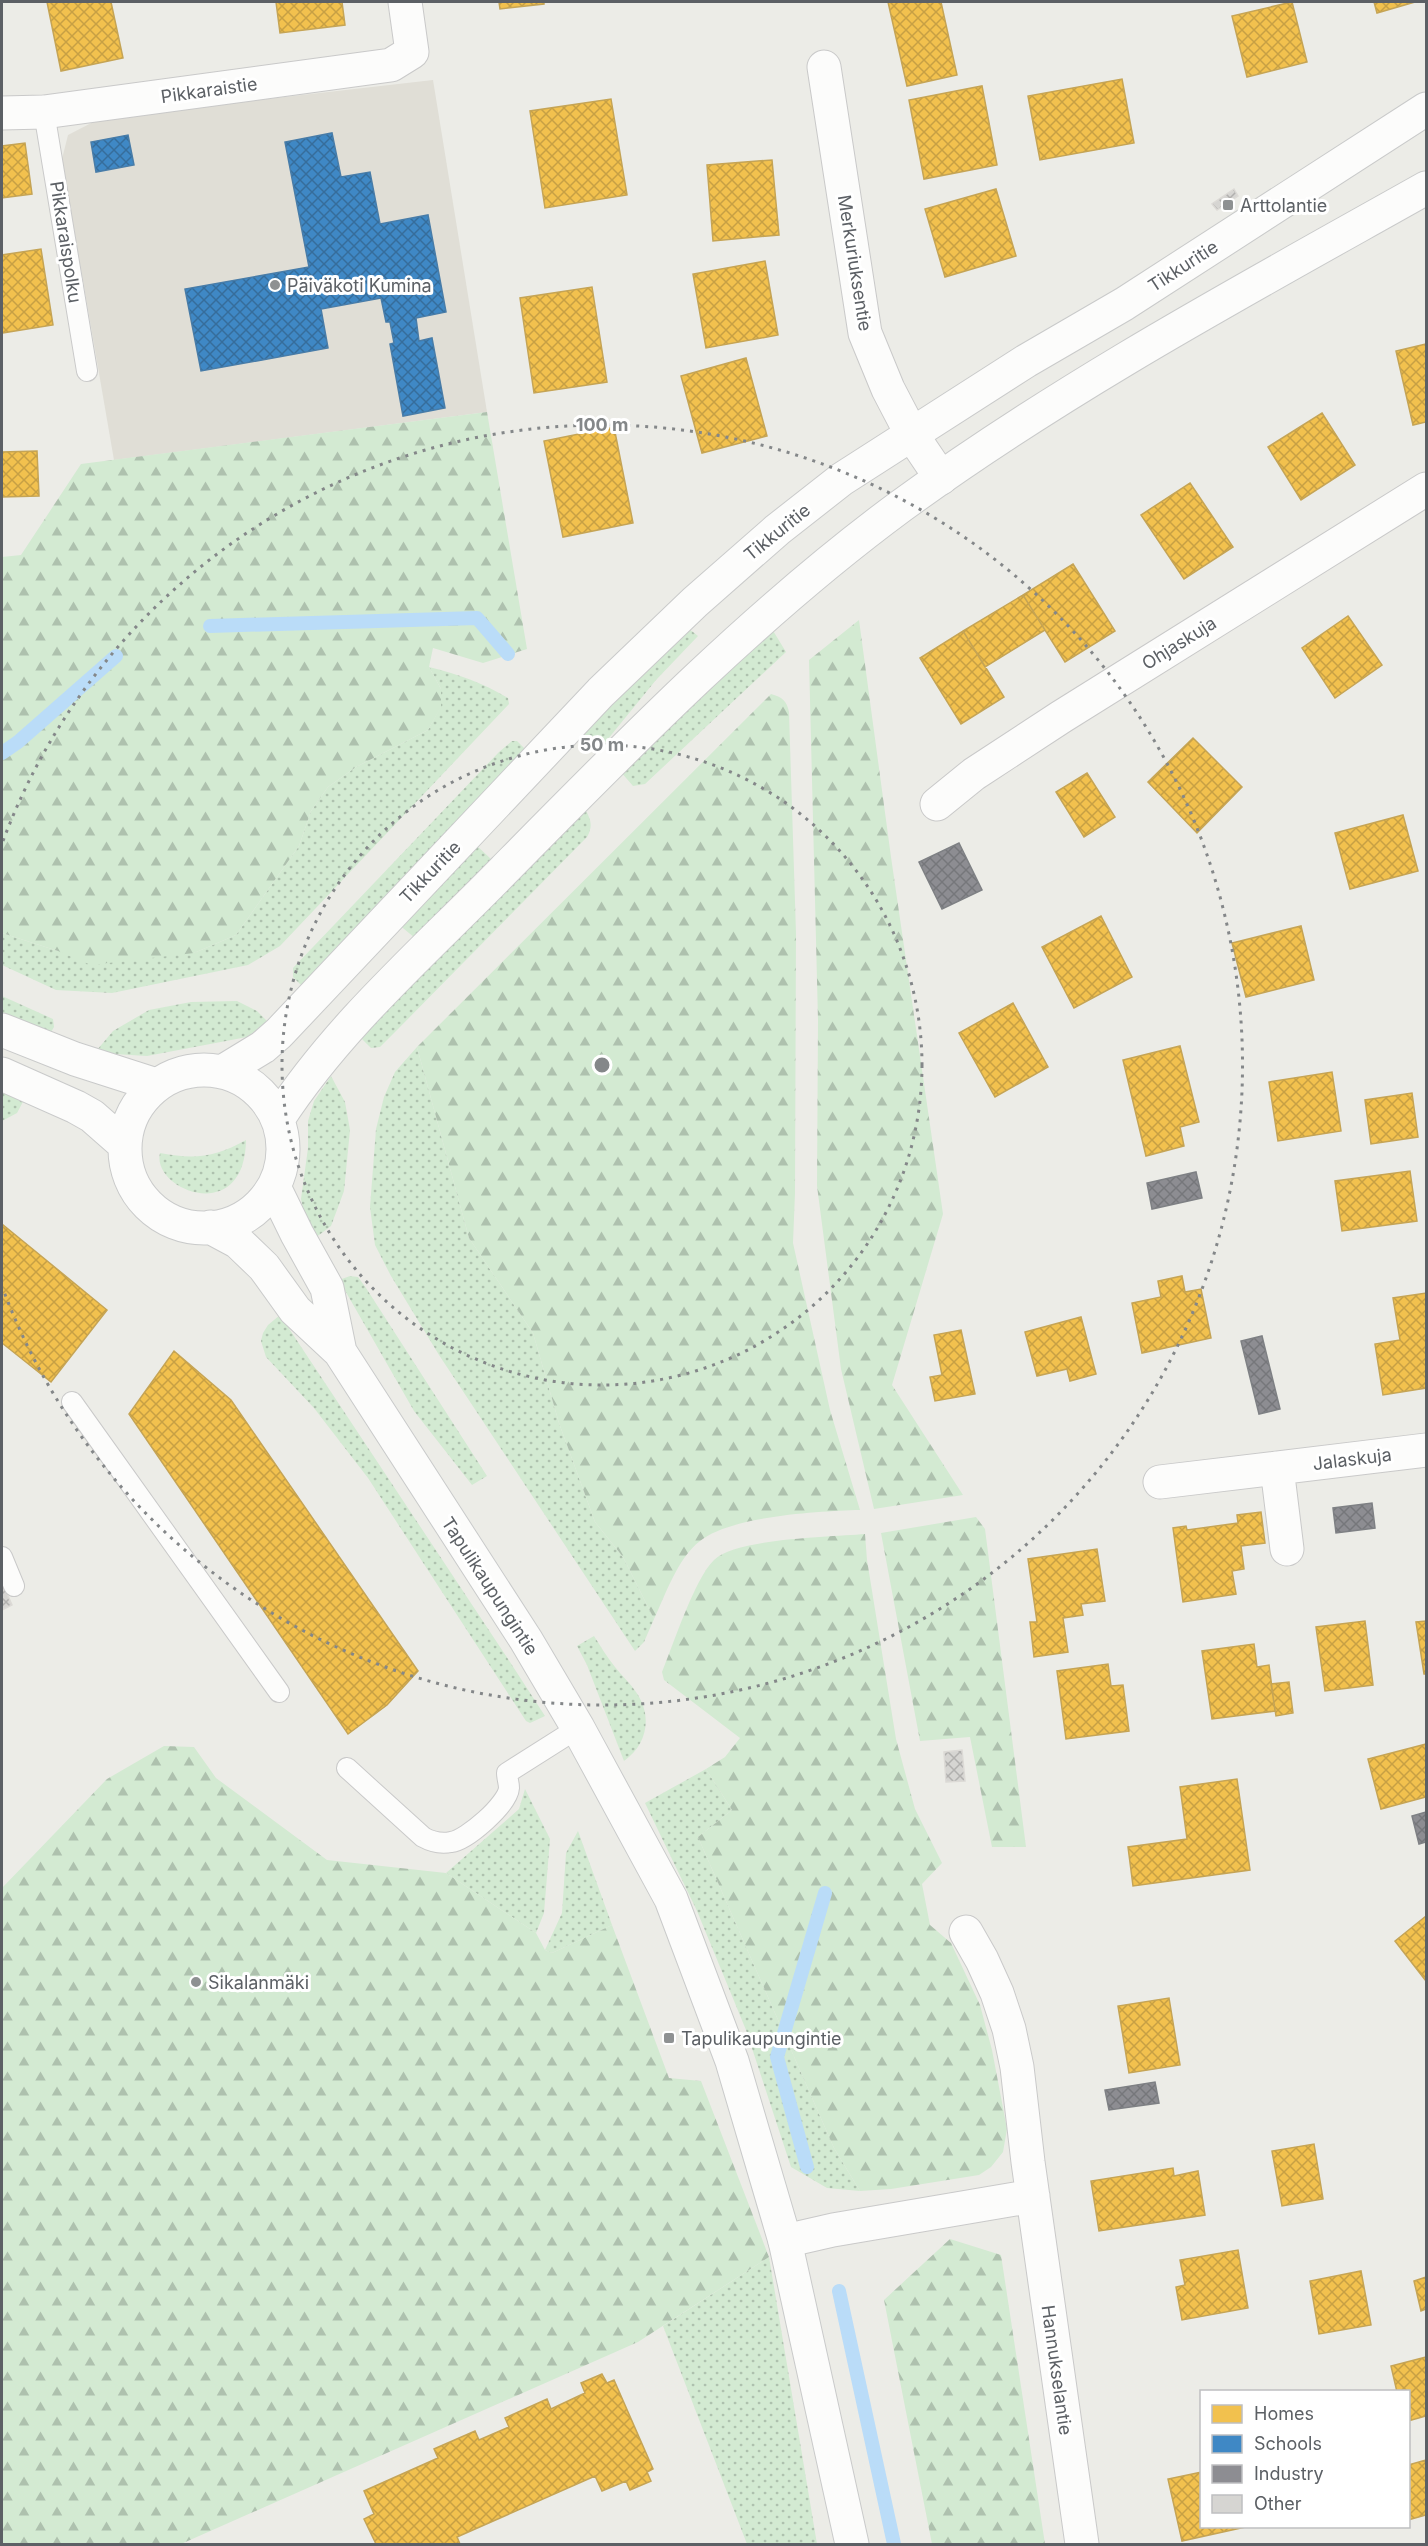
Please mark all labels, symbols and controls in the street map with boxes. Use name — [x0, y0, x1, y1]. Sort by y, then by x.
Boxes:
street label: Pikkaraistie — [159, 73, 259, 107]
street label: Pikkaraispolku — [46, 180, 86, 304]
street label: Merkuriuksentie — [834, 193, 876, 333]
place label: Arttolantie — [1240, 195, 1327, 216]
marker: Arttolantie — [1221, 198, 1235, 212]
street label: Tikkuritie — [1144, 236, 1222, 296]
place label: Päiväkoti Kumina — [287, 275, 432, 296]
marker: Päiväkoti Kumina — [268, 278, 282, 292]
text: 100 m — [576, 414, 628, 435]
street label: Tikkuritie — [740, 499, 814, 565]
street label: Ohjaskuja — [1138, 612, 1220, 674]
text: 50 m — [580, 734, 624, 755]
street label: Tikkuritie — [395, 836, 465, 908]
centre of rings — [592, 1055, 612, 1075]
street label: Jalaskuja — [1311, 1444, 1393, 1474]
street label: Tapulikaupungintie — [437, 1513, 543, 1659]
place label: Sikalanmäki — [208, 1972, 309, 1993]
marker: Sikalanmäki — [189, 1975, 203, 1989]
place label: Tapulikaupungintie — [681, 2028, 842, 2049]
marker: Tapulikaupungintie — [662, 2031, 676, 2045]
street label: Hannukselantie — [1037, 2304, 1077, 2436]
legend — [1200, 2390, 1410, 2528]
text: Homes — [1254, 2403, 1314, 2424]
text: Schools — [1254, 2433, 1322, 2454]
text: Industry — [1254, 2463, 1324, 2484]
text: Other — [1254, 2493, 1302, 2514]

